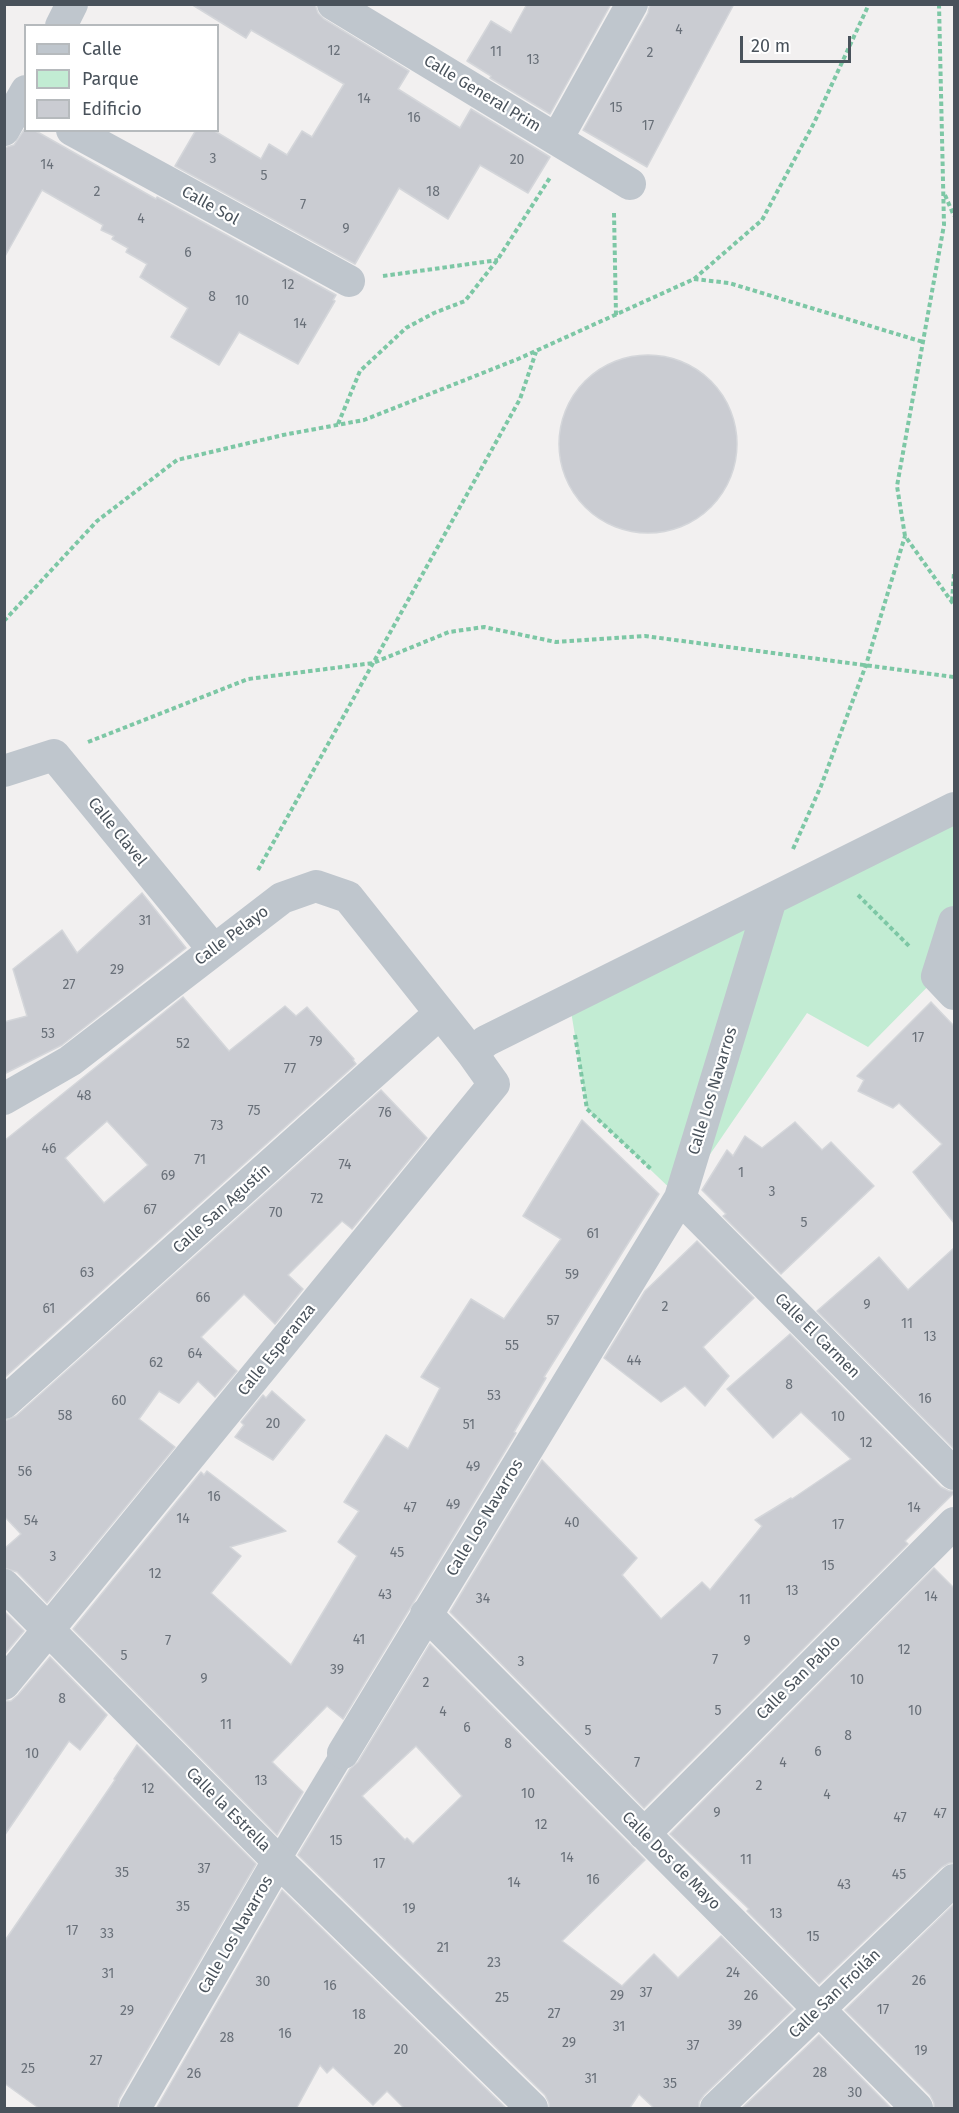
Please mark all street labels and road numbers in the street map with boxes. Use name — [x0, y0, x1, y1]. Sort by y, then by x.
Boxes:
street label: Calle General Prim — [420, 52, 544, 136]
street label: Calle Sol — [178, 182, 242, 230]
street label: Calle Clavel — [84, 794, 150, 870]
street label: Calle Pelayo — [191, 902, 273, 970]
street label: Calle Los Navarros — [684, 1025, 742, 1157]
street label: Calle San Agustín — [169, 1160, 275, 1258]
street label: Calle El Carmen — [770, 1289, 864, 1383]
street label: Calle Esperanza — [234, 1300, 320, 1400]
street label: Calle Los Navarros — [443, 1456, 527, 1580]
street label: Calle San Pablo — [753, 1632, 845, 1724]
street label: Calle la Estrella — [182, 1764, 274, 1856]
street label: Calle Dos de Mayo — [618, 1808, 724, 1914]
street label: Calle Los Navarros — [195, 1873, 277, 1997]
street label: Calle San Froilán — [785, 1945, 885, 2043]

